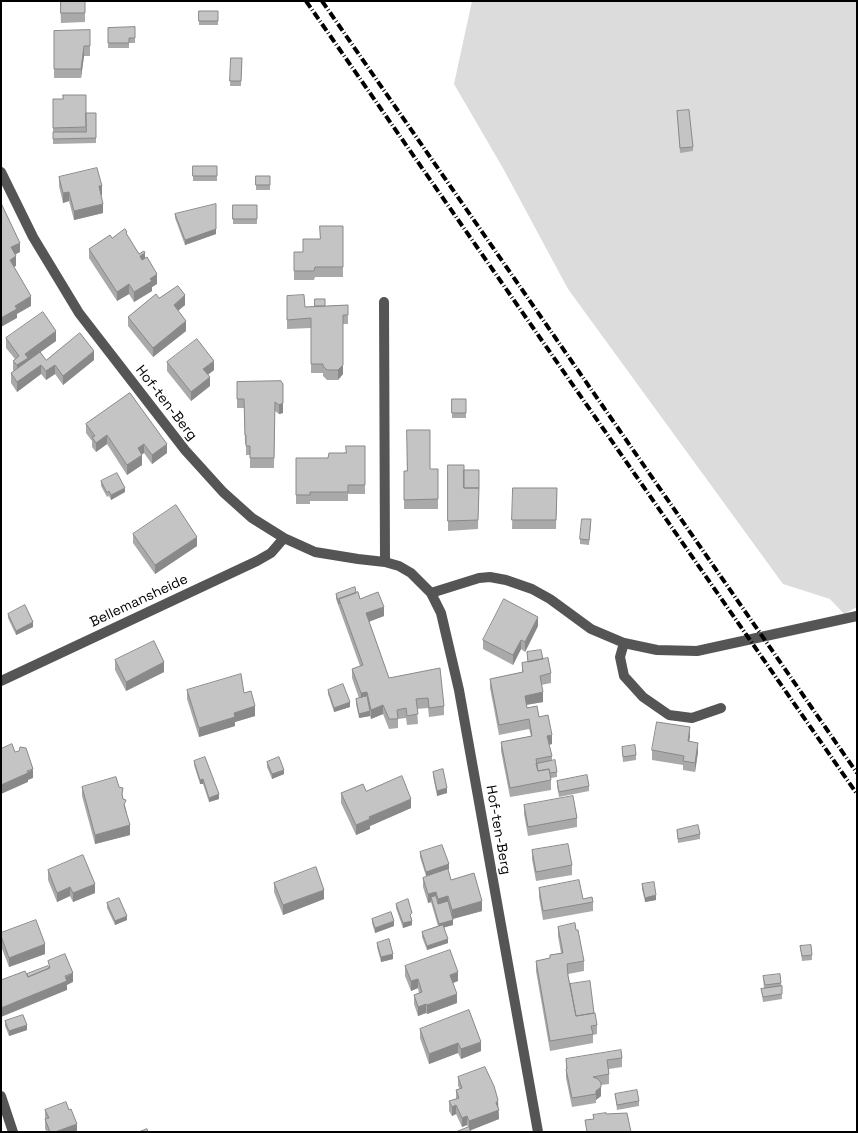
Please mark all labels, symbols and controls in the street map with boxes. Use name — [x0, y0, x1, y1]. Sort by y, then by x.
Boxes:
street label: Hof-ten-Berg — [132, 362, 200, 444]
street label: Bellemansheide — [87, 571, 191, 631]
street label: Hof-ten-Berg — [482, 784, 514, 876]

